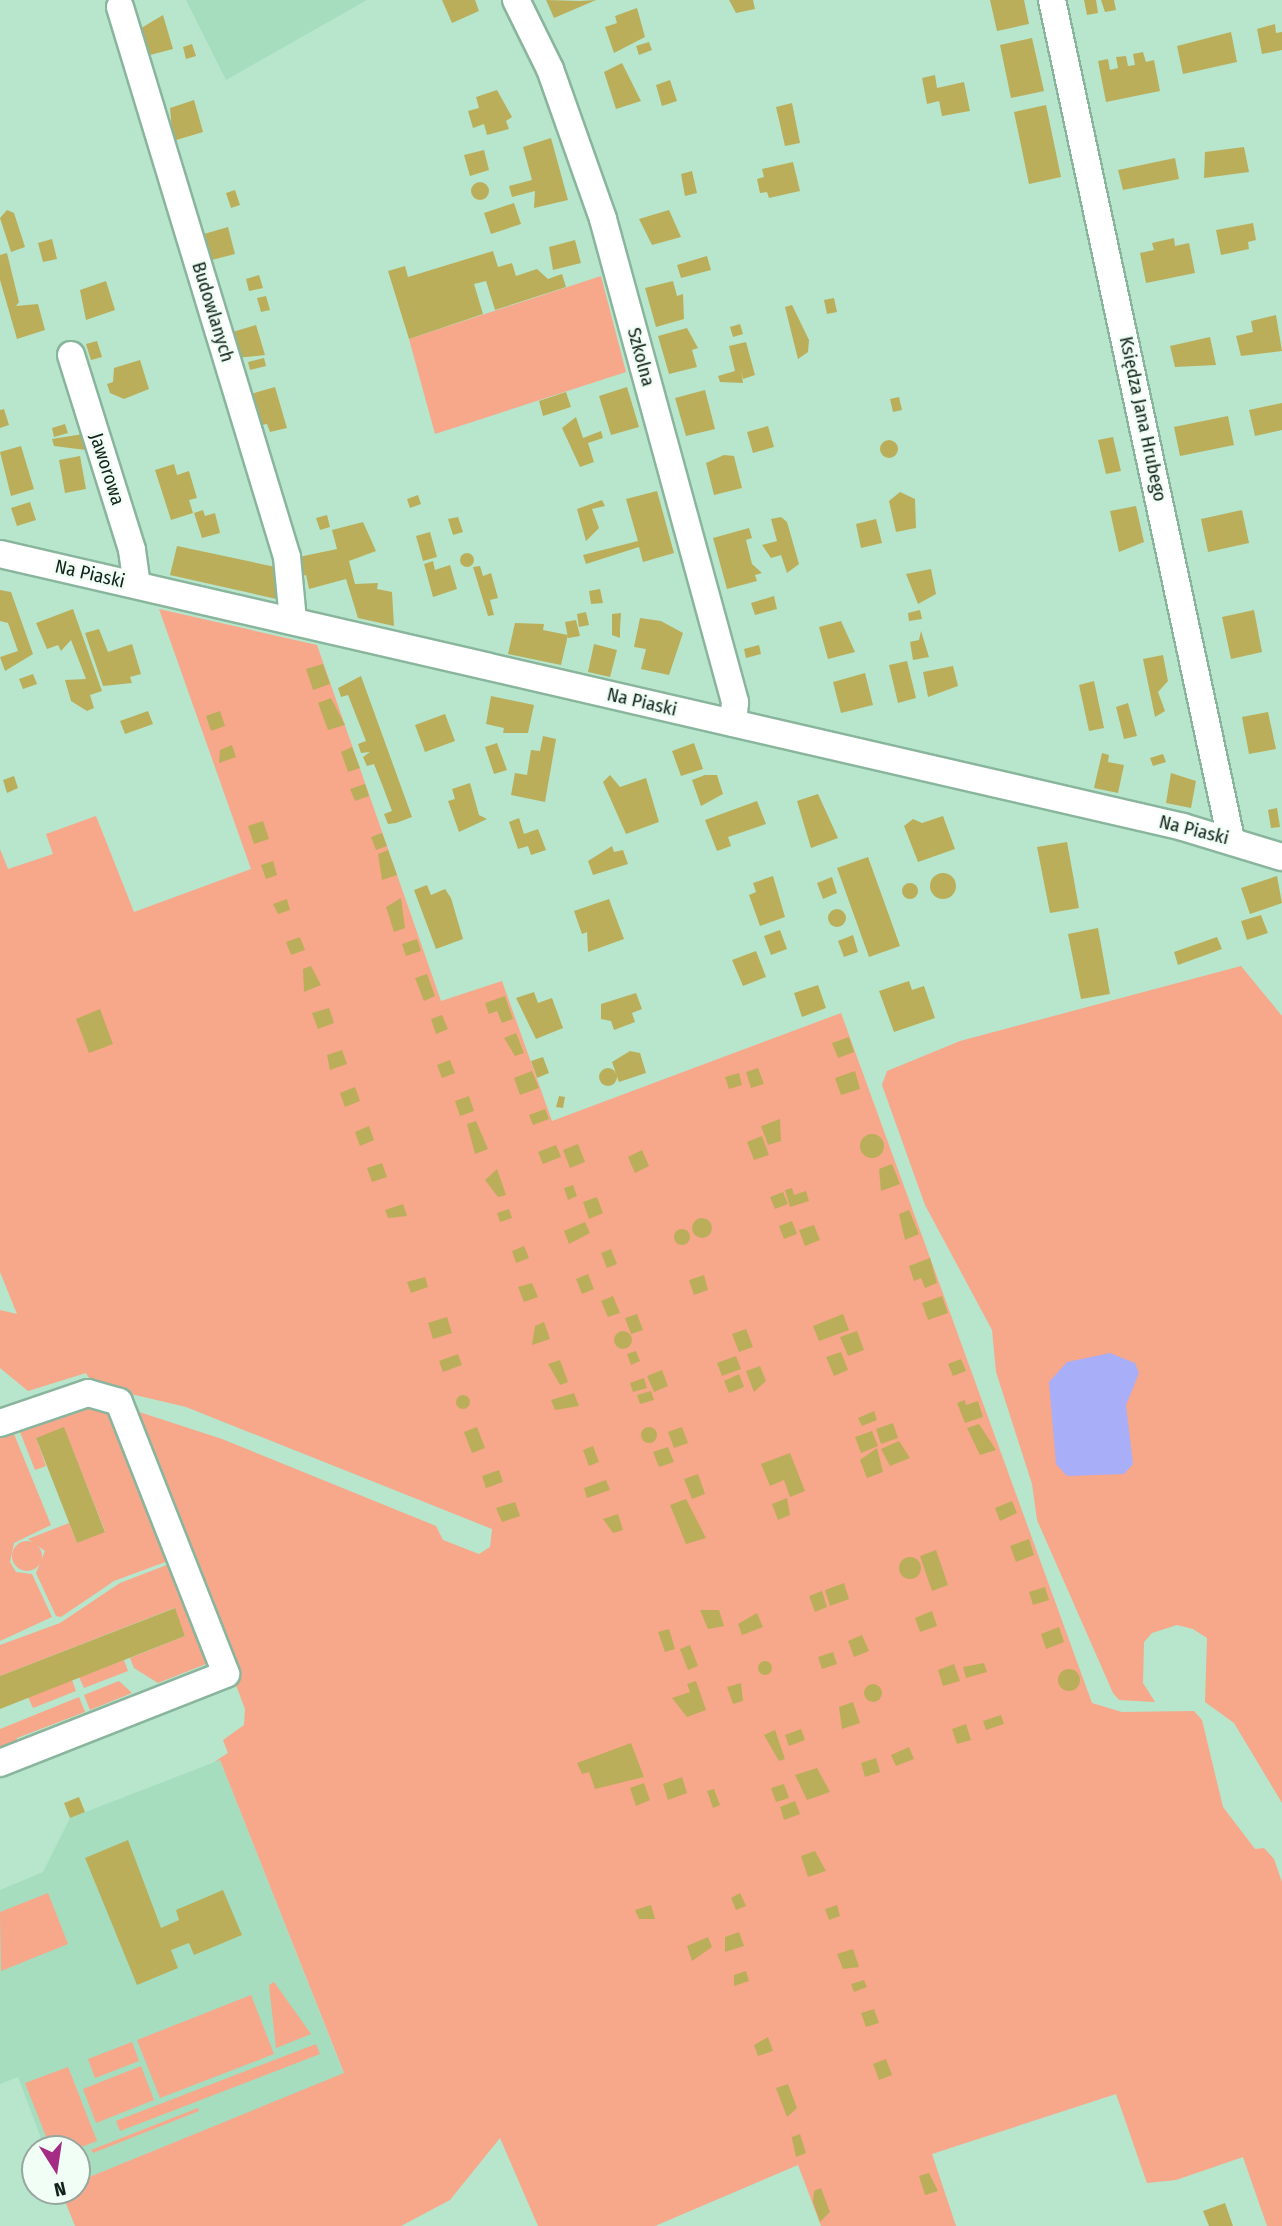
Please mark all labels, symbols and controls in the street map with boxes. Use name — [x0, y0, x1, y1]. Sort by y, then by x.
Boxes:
street label: Budowlanych — [187, 259, 239, 365]
street label: Szkolna — [622, 325, 660, 389]
street label: Księdza Jana Hrubego — [1114, 334, 1172, 504]
street label: Jaworowa — [85, 430, 129, 508]
street label: Na Piaski — [53, 555, 127, 593]
street label: Na Piaski — [605, 683, 679, 721]
street label: Na Piaski — [1157, 810, 1231, 850]
north arrow — [21, 2135, 91, 2205]
text: N — [52, 2177, 68, 2202]

